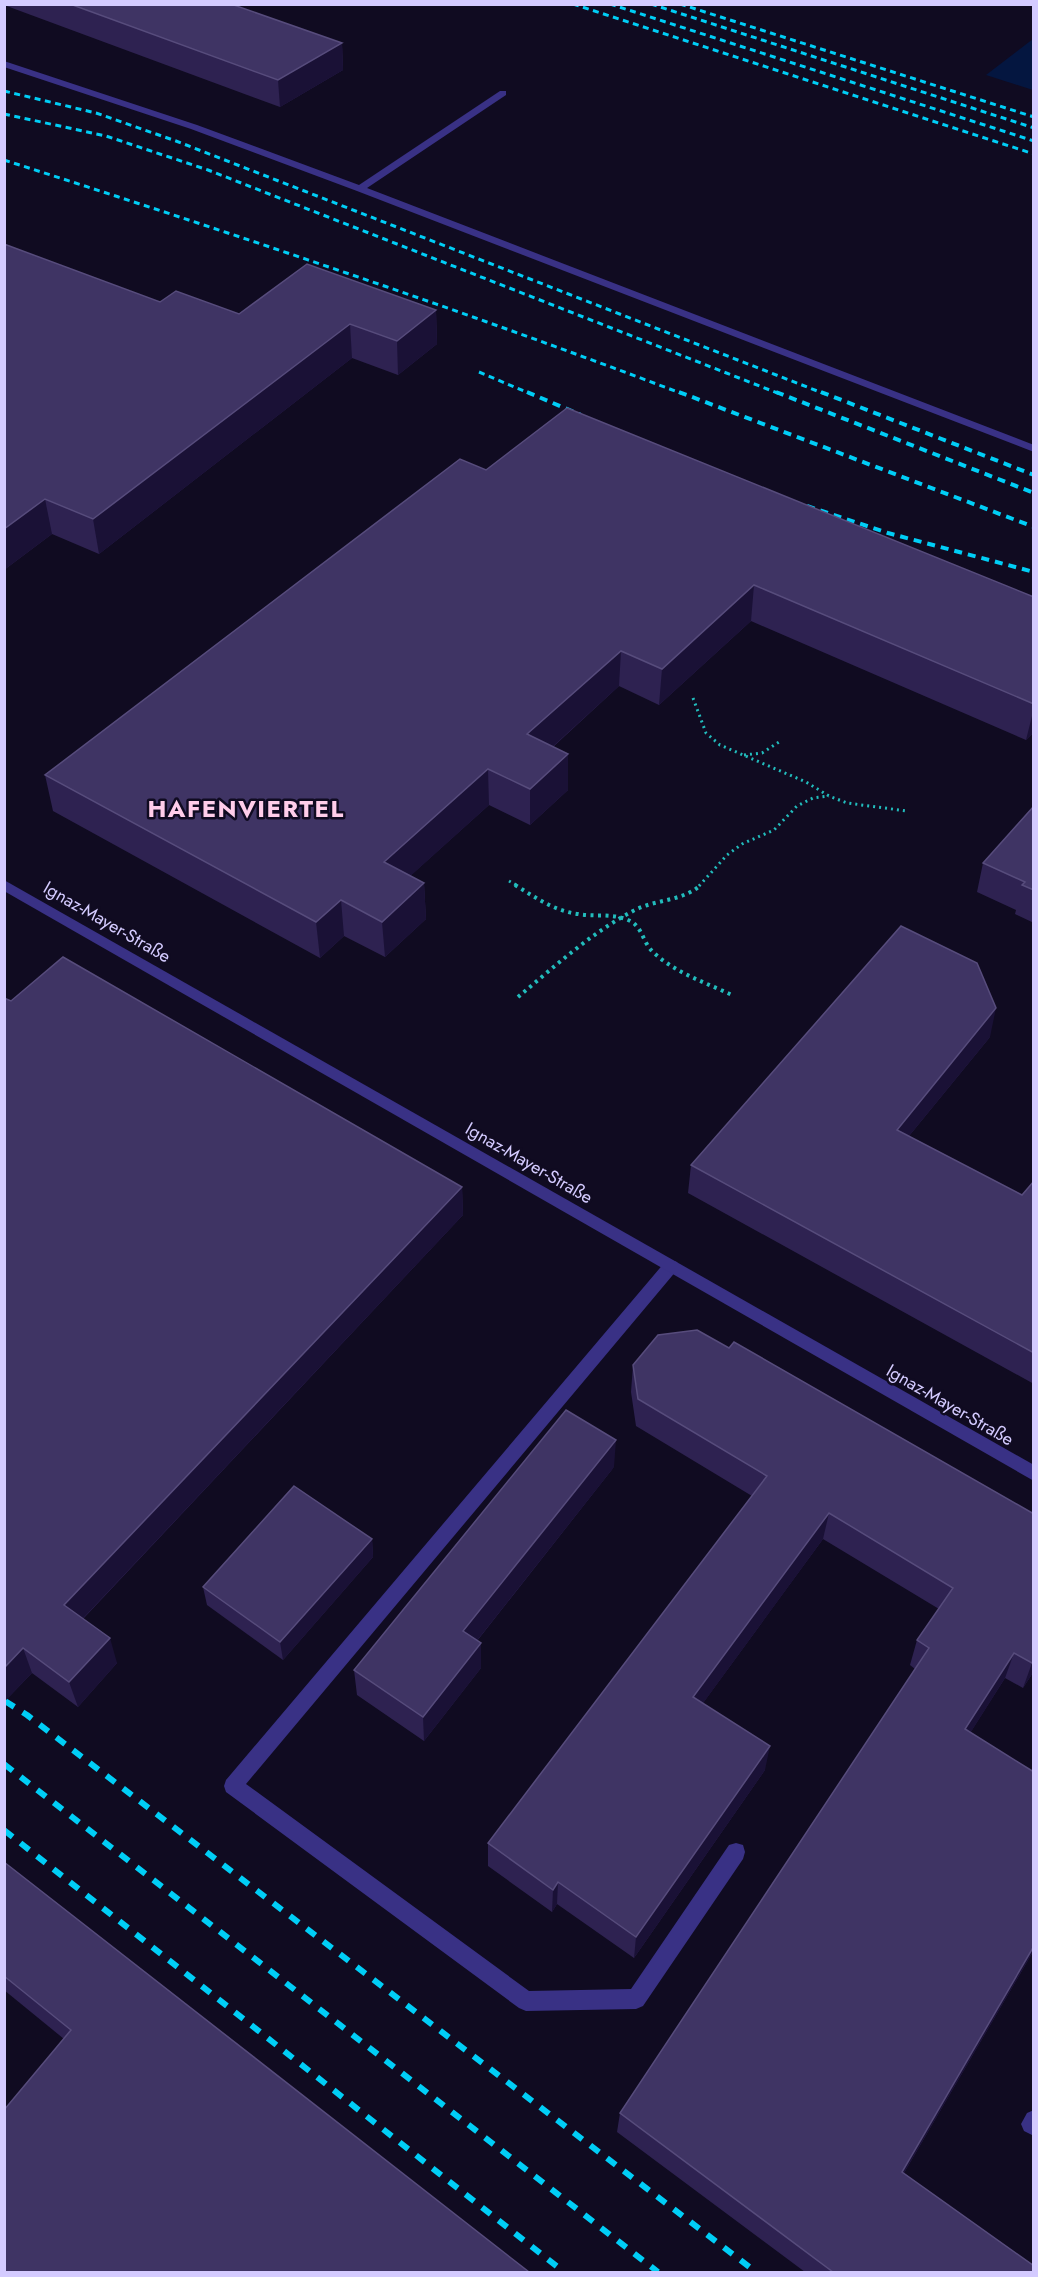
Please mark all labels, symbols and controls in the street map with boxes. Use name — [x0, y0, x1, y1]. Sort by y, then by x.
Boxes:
district label: HAFENVIERTEL — [147, 791, 345, 826]
street label: Ignaz-Mayer-Straße — [38, 875, 176, 969]
street label: Ignaz-Mayer-Straße — [460, 1116, 598, 1210]
street label: Ignaz-Mayer-Straße — [881, 1358, 1019, 1452]

